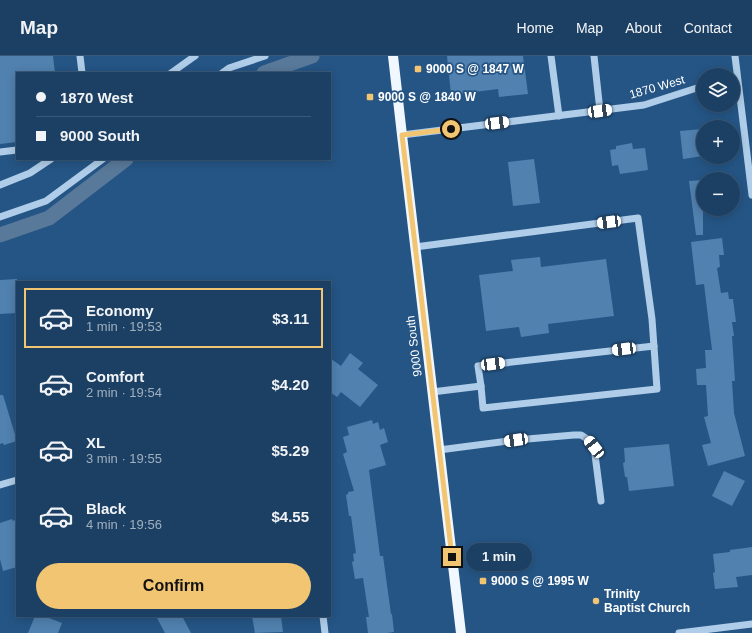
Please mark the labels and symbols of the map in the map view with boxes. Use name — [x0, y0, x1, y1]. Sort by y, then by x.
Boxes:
place label: 9000 S @ 1847 W — [426, 62, 524, 76]
marker: 9000 S @ 1847 W — [413, 64, 423, 74]
street label: 1870 West — [628, 72, 687, 102]
place label: 9000 S @ 1840 W — [378, 90, 476, 104]
marker: 9000 S @ 1840 W — [365, 92, 375, 102]
car — [587, 103, 613, 119]
car — [484, 116, 510, 130]
route start — [442, 120, 460, 138]
car — [596, 215, 622, 229]
street label: 9000 South — [403, 315, 425, 377]
car — [611, 342, 637, 356]
car — [480, 357, 506, 371]
car — [503, 432, 529, 448]
car — [582, 434, 606, 460]
callout: 1 min — [466, 543, 532, 571]
route end — [443, 548, 461, 566]
place label: 9000 S @ 1995 W — [491, 574, 589, 588]
marker: 9000 S @ 1995 W — [478, 576, 488, 586]
place label: Trinity Baptist Church — [604, 587, 690, 615]
marker: Trinity Baptist Church — [591, 596, 601, 606]

